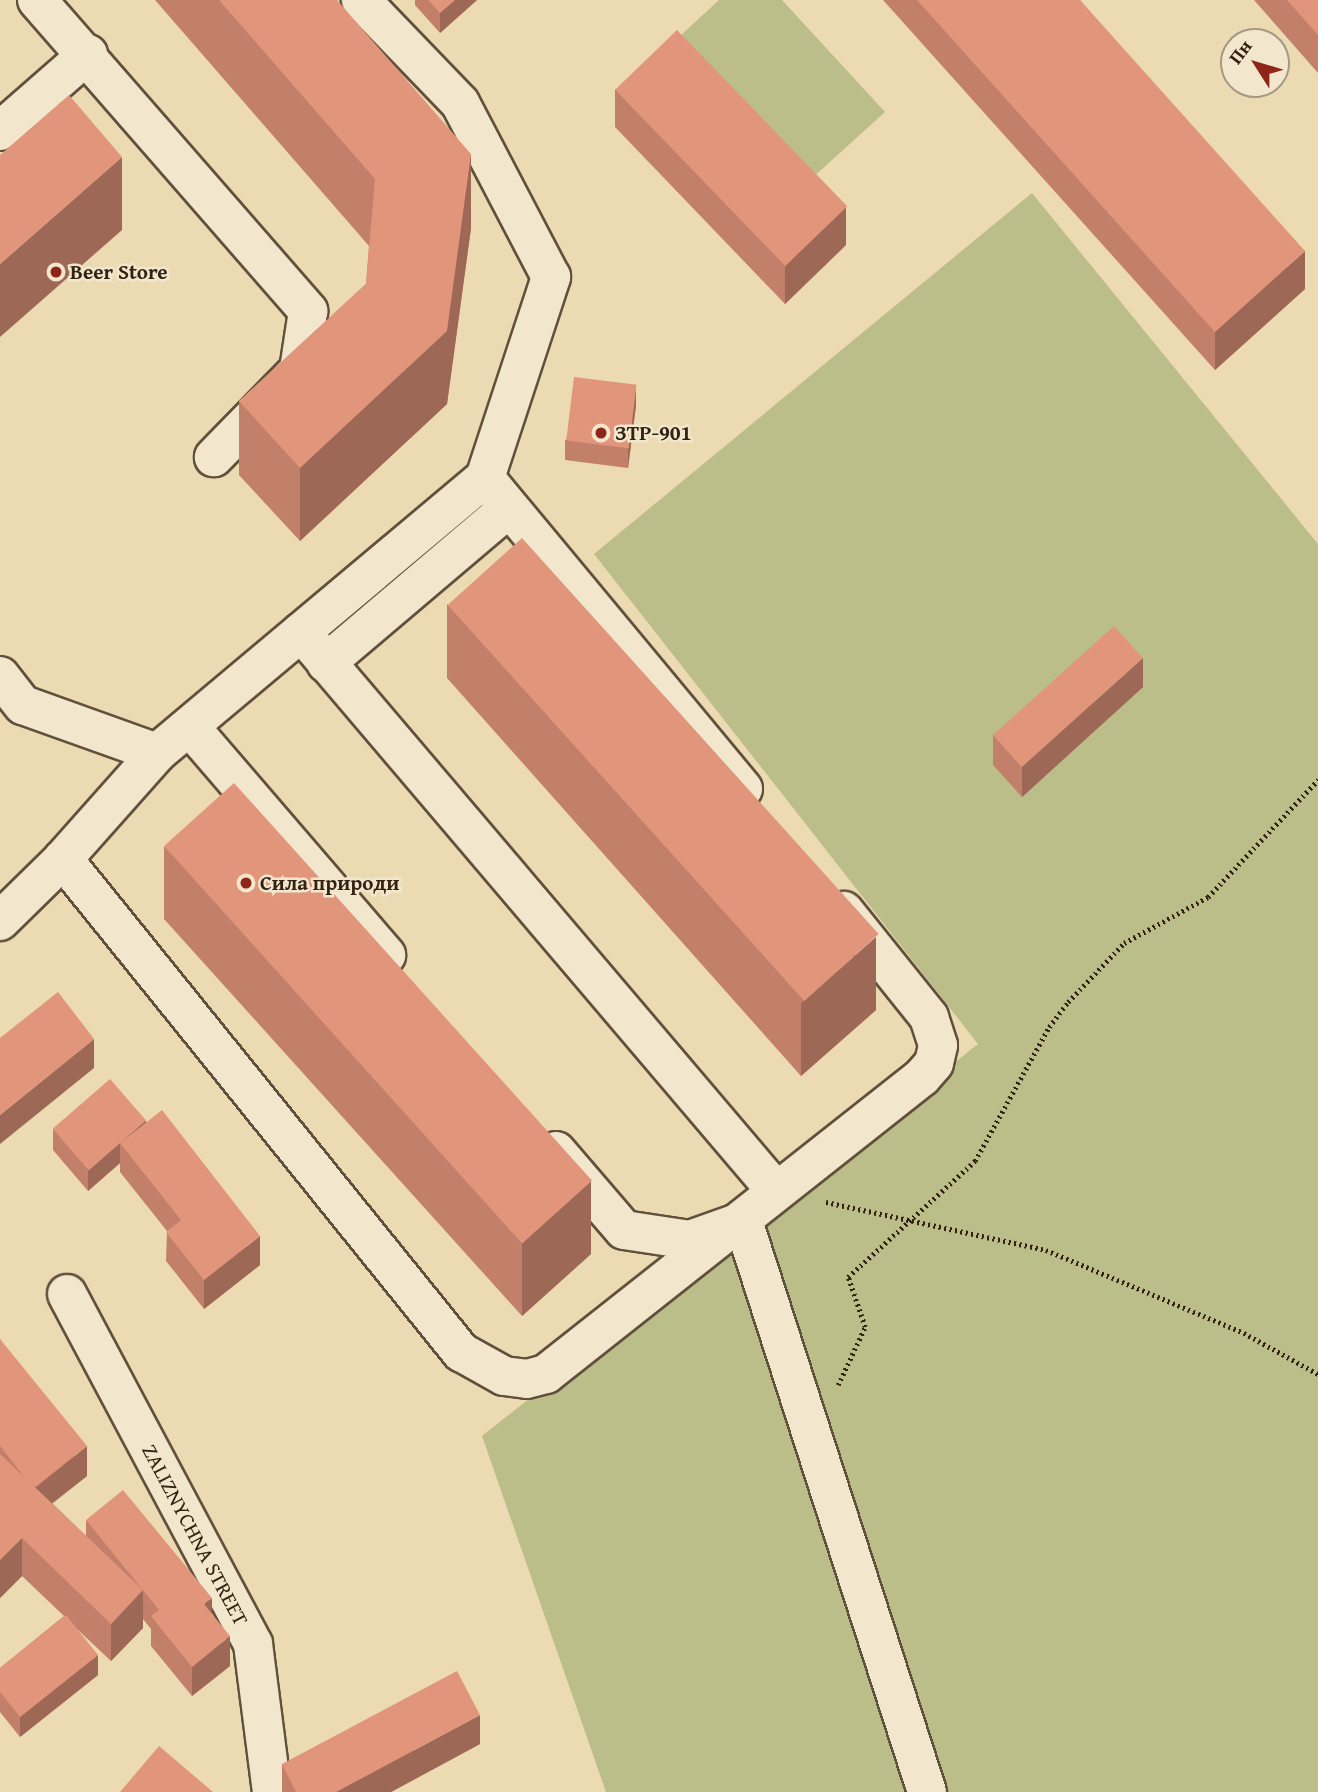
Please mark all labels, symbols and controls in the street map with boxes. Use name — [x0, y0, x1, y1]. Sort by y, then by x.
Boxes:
north arrow — [1220, 28, 1290, 98]
text: Пн — [1221, 33, 1258, 70]
place label: Beer Store — [70, 259, 168, 285]
marker: Beer Store — [48, 264, 64, 280]
place label: ЗТР-901 — [615, 420, 692, 446]
marker: ЗТР-901 — [593, 425, 609, 441]
place label: Сила природи — [260, 870, 399, 896]
marker: Сила природи — [238, 875, 254, 891]
street label: ZALIZNYCHNA STREET — [137, 1440, 253, 1630]

